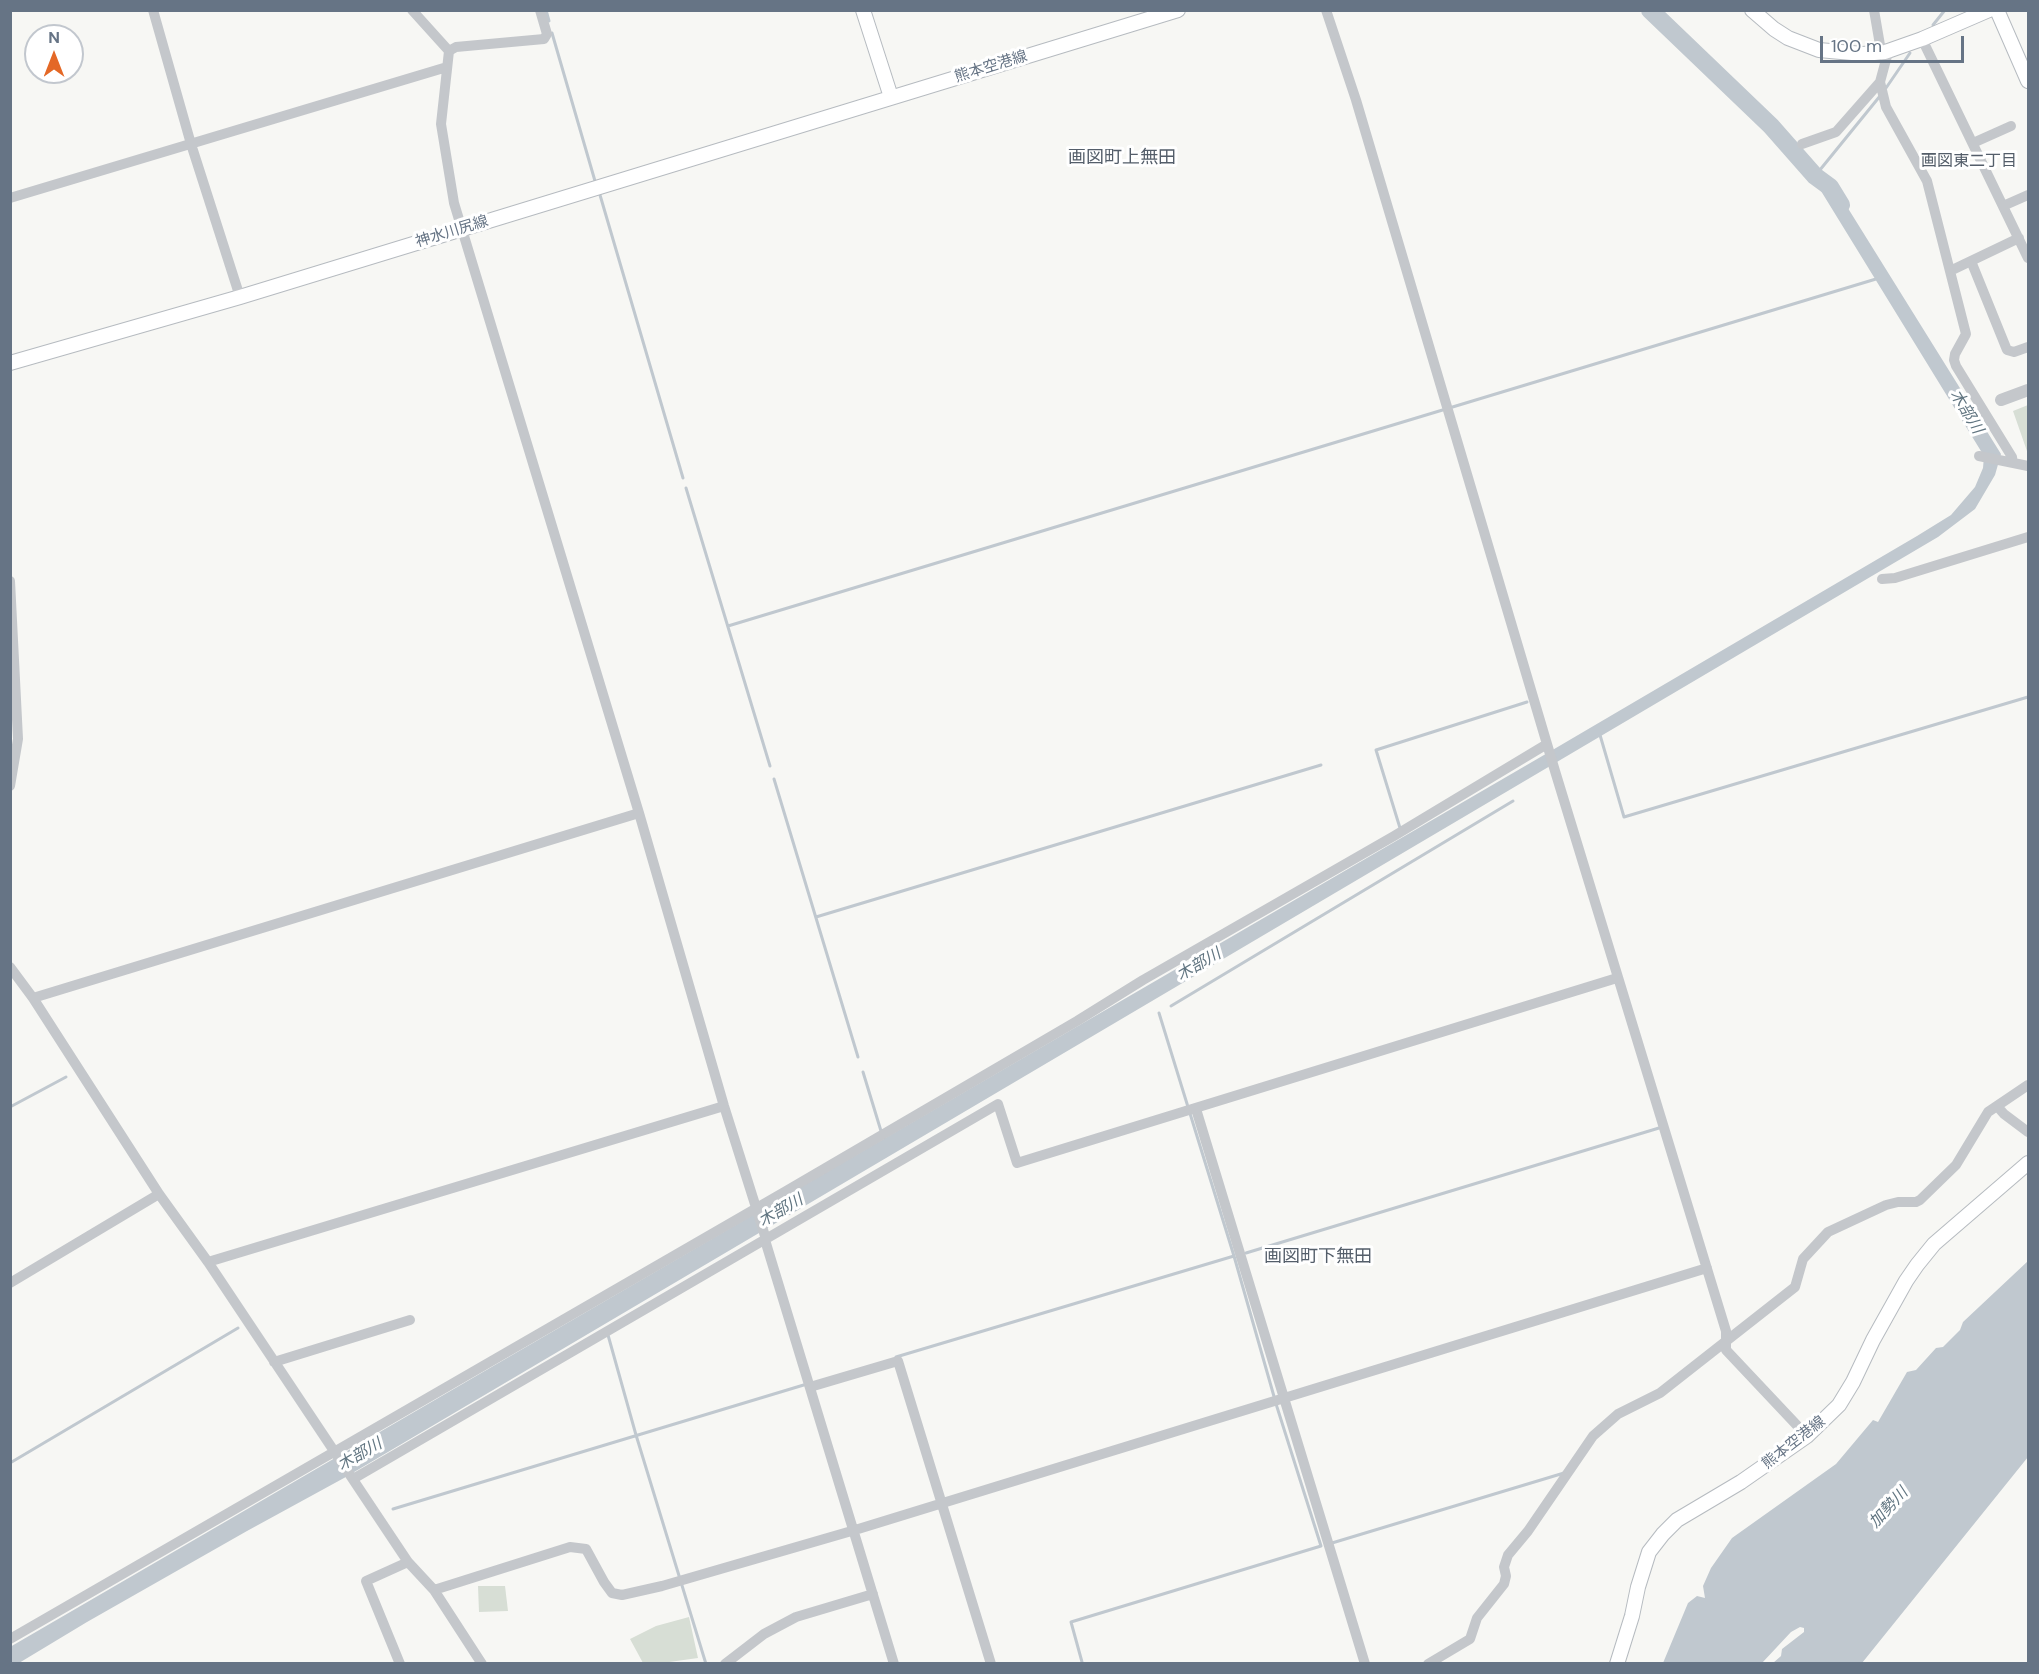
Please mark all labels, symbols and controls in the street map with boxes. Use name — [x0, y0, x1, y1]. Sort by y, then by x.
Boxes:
north arrow — [24, 24, 84, 84]
scale bar — [1823, 24, 1967, 62]
text: N — [48, 27, 60, 48]
text: 100 m — [1831, 34, 1882, 58]
street label: 熊本空港線 — [953, 47, 1029, 87]
district label: 画図町上無田 — [1068, 147, 1176, 169]
district label: 画図東二丁目 — [1921, 152, 2017, 172]
street label: 神水川尻線 — [414, 212, 490, 252]
water label: 木部川 — [1945, 386, 1987, 438]
water label: 木部川 — [1173, 945, 1225, 985]
water label: 木部川 — [755, 1191, 807, 1231]
district label: 画図町下無田 — [1264, 1246, 1372, 1268]
street label: 熊本空港線 — [1759, 1413, 1829, 1473]
water label: 木部川 — [334, 1435, 386, 1475]
water label: 加勢川 — [1866, 1484, 1912, 1532]

